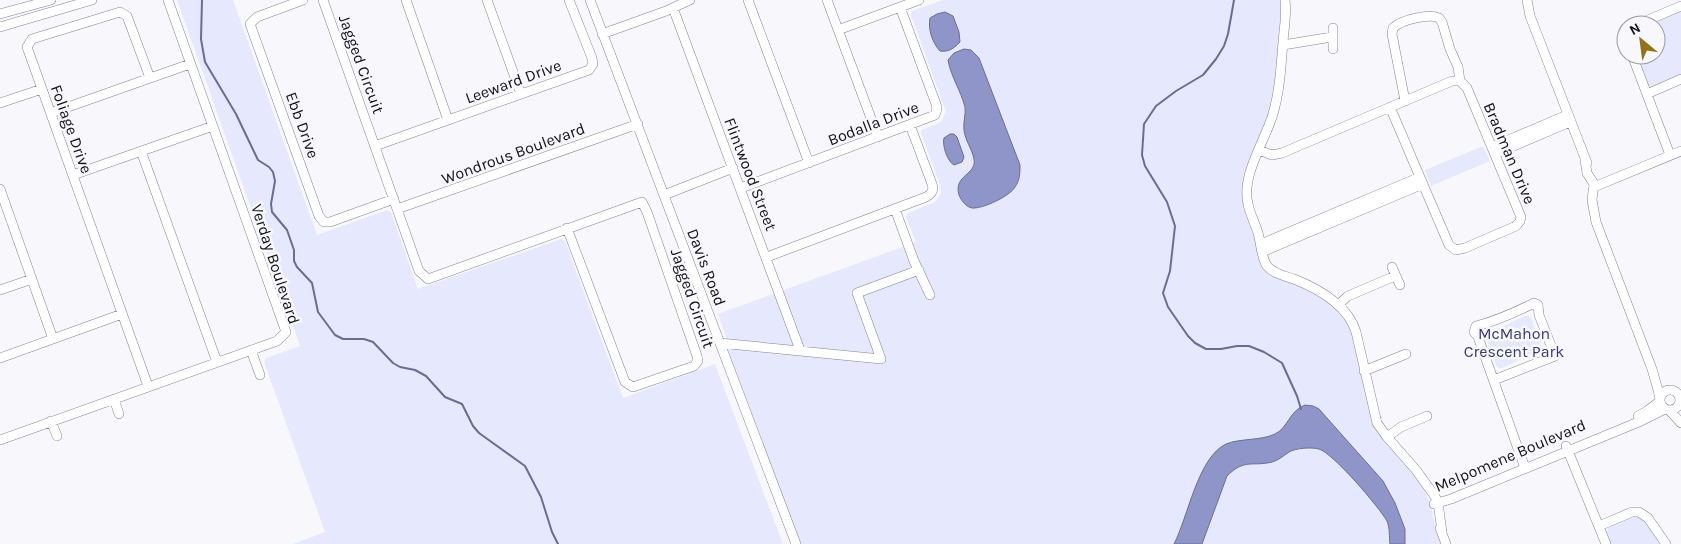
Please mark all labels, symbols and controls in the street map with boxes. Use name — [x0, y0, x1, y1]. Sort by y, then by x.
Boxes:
street label: Jagged Circuit — [335, 12, 388, 116]
north arrow — [1616, 15, 1666, 65]
text: N — [1626, 19, 1643, 39]
street label: Leeward Drive — [463, 55, 564, 108]
street label: Foliage Drive — [47, 82, 96, 176]
street label: Ebb Drive — [282, 89, 323, 161]
street label: Bodalla Drive — [825, 97, 921, 150]
street label: Bradman Drive — [1480, 99, 1540, 207]
street label: Flintwood Street — [720, 115, 781, 233]
street label: Wondrous Boulevard — [439, 119, 587, 188]
street label: Verday Boulevard — [247, 202, 304, 327]
street label: Davis Road — [683, 226, 730, 308]
street label: Jagged Circuit — [667, 246, 718, 350]
park label: McMahon Crescent Park — [1464, 324, 1564, 361]
street label: Melpomene Boulevard — [1432, 415, 1589, 496]

